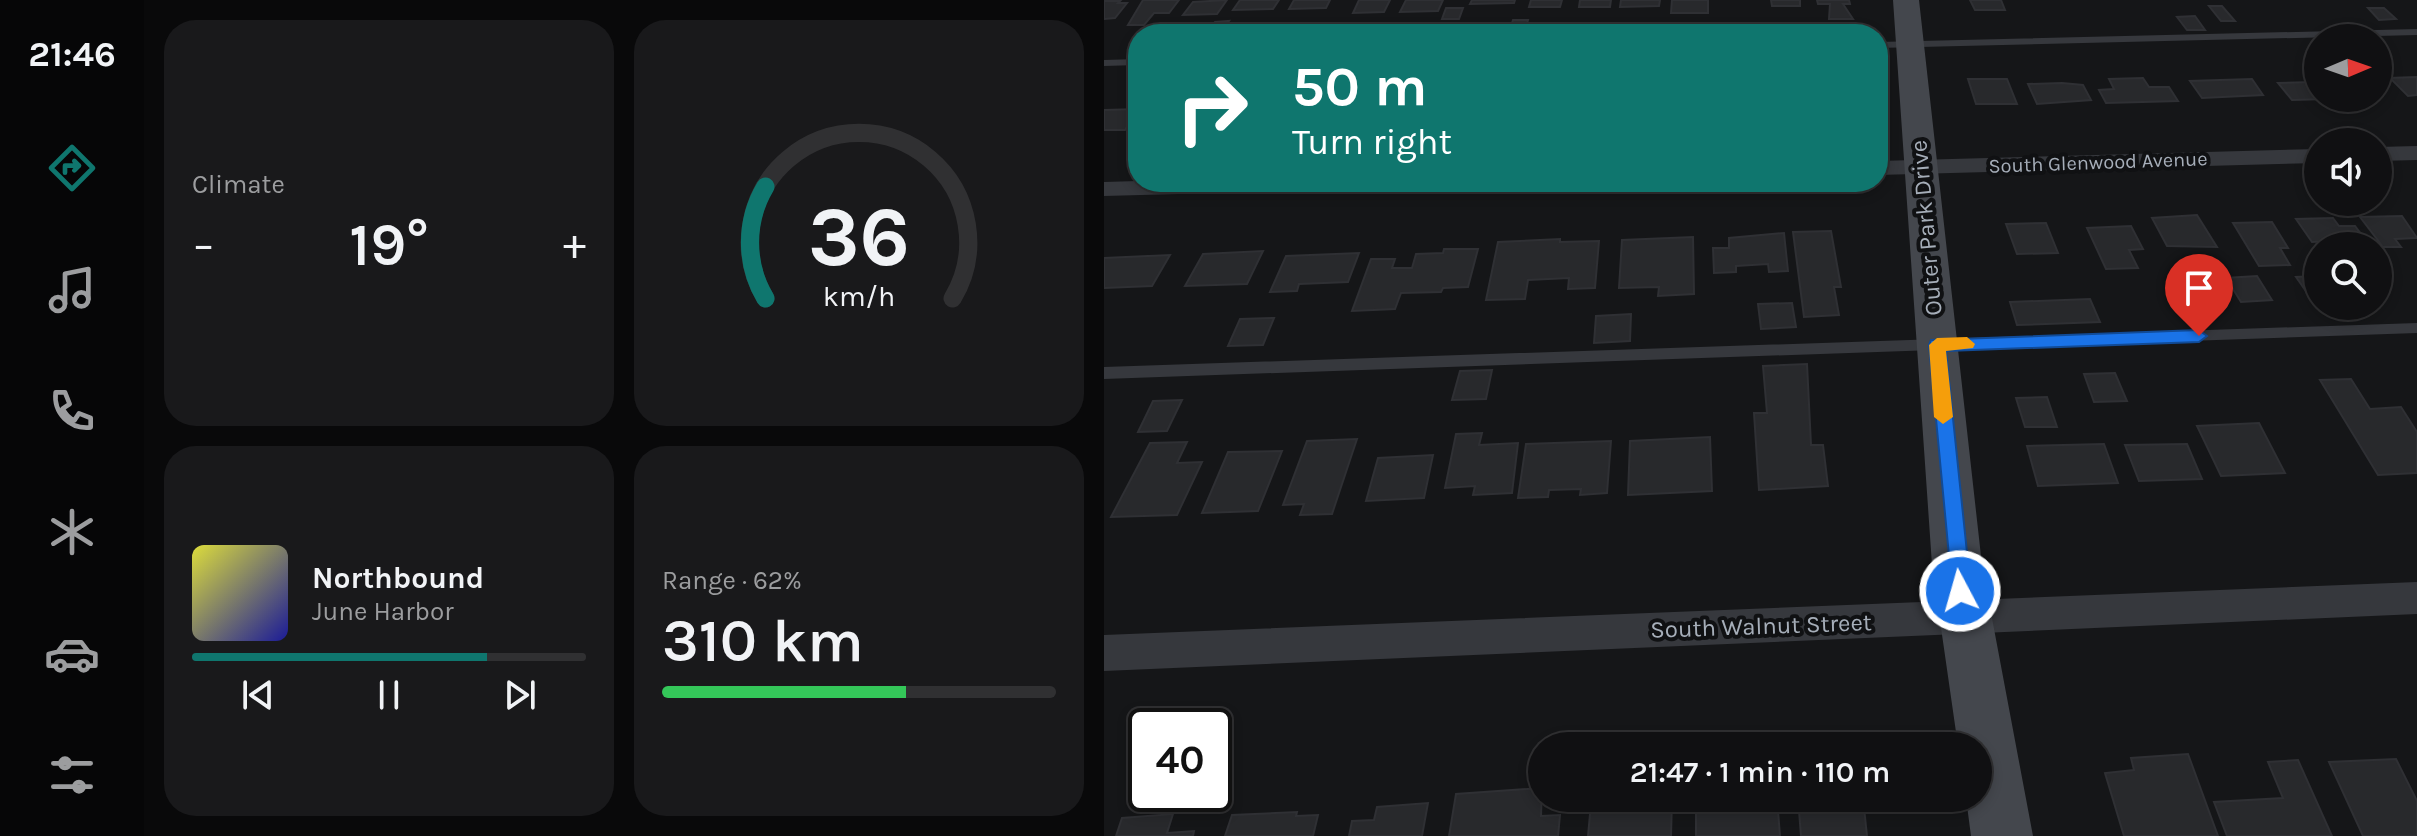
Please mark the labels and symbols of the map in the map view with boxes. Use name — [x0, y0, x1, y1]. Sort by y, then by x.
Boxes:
north arrow — [2304, 24, 2392, 112]
street label: Outer Park Drive — [1904, 139, 1948, 317]
street label: South Glenwood Avenue — [1988, 147, 2208, 178]
pin — [2165, 254, 2233, 336]
position arrow — [1918, 549, 2002, 633]
street label: South Walnut Street — [1650, 608, 1872, 644]
speed limit sign: 40 — [1128, 708, 1232, 812]

